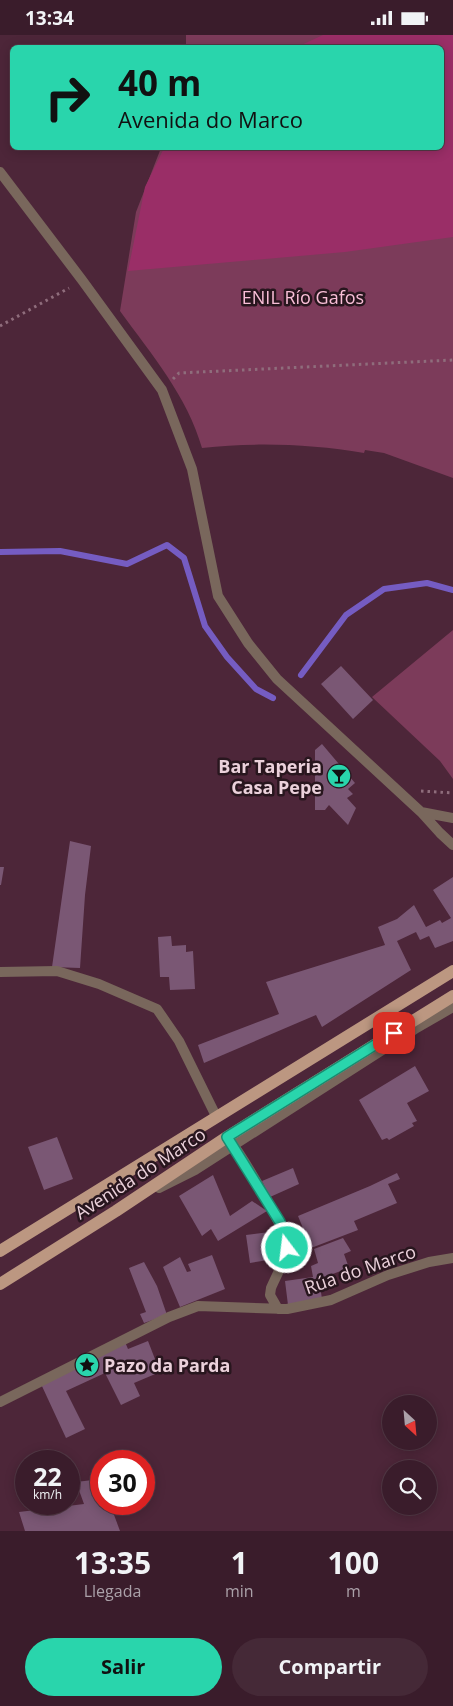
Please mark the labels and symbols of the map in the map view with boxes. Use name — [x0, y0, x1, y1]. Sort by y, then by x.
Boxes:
park label: ENIL Río Gafos — [242, 285, 364, 309]
place label: Bar Taperia Casa Pepe — [218, 754, 322, 799]
bar icon: Bar Taperia Casa Pepe — [326, 763, 352, 789]
pin — [373, 1012, 415, 1054]
street label: Avenida do Marco — [70, 1122, 210, 1224]
position arrow — [260, 1221, 312, 1273]
street label: Rúa do Marco — [301, 1239, 419, 1299]
place icon: Pazo da Parda — [74, 1352, 100, 1378]
place label: Pazo da Parda — [104, 1353, 230, 1377]
north arrow — [382, 1395, 438, 1450]
speed limit sign: 30 — [90, 1450, 155, 1515]

